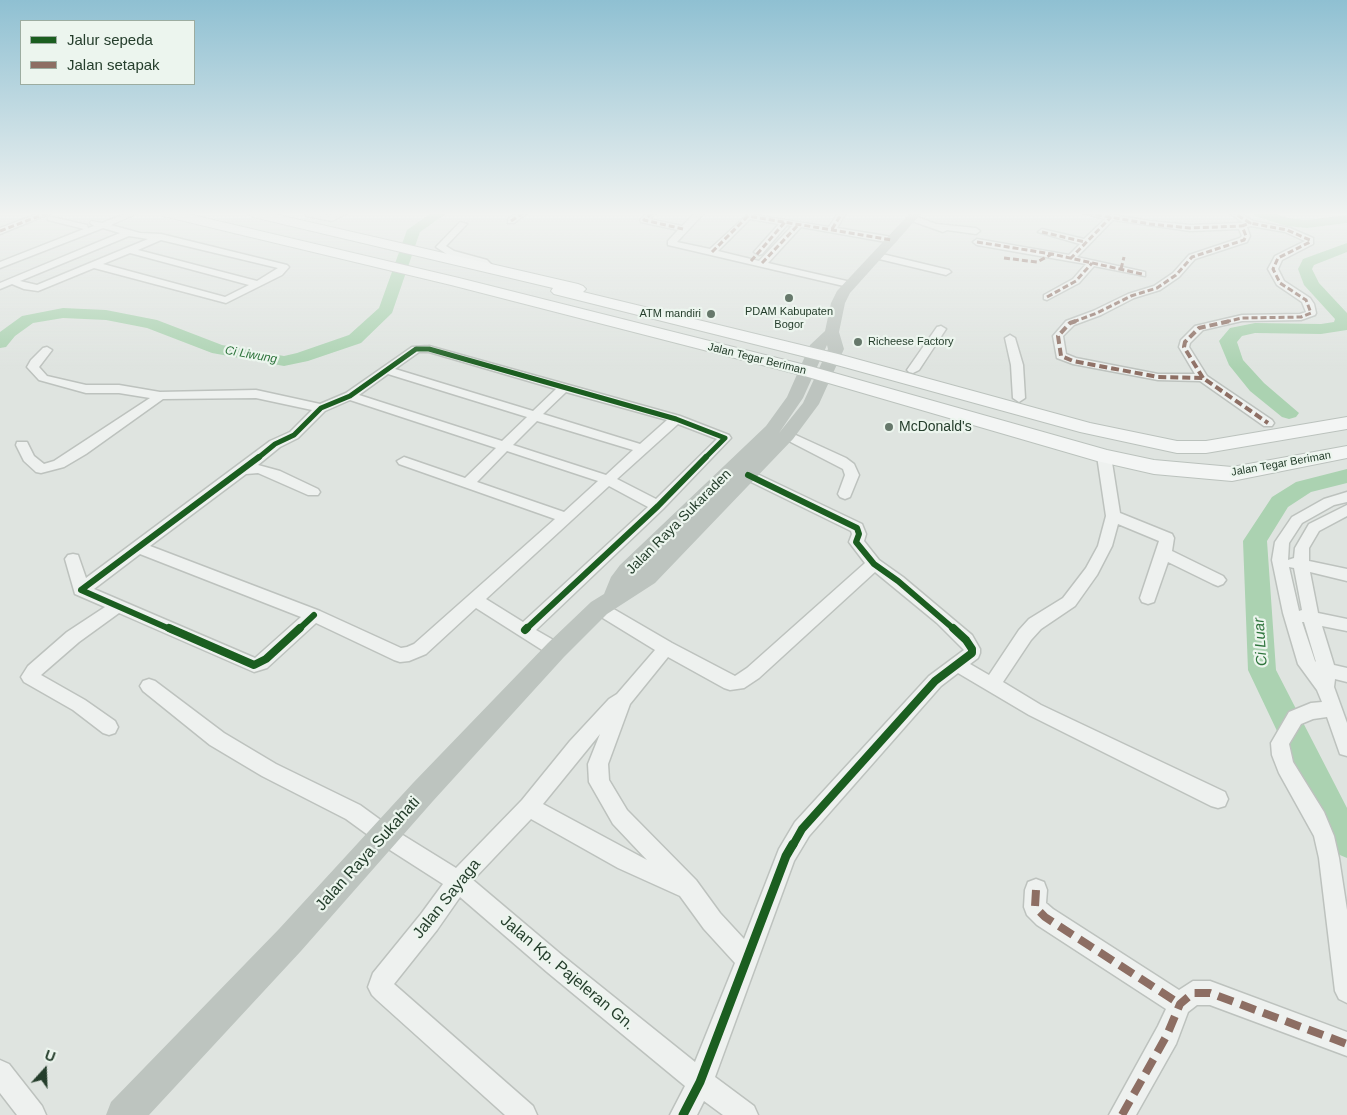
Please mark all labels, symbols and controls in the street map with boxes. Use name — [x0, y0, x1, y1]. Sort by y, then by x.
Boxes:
legend — [20, 20, 195, 85]
text: Jalur sepeda — [67, 31, 153, 48]
text: Jalan setapak — [67, 56, 160, 73]
marker: PDAM Kabupaten Bogor — [783, 292, 795, 304]
place label: PDAM Kabupaten Bogor — [745, 305, 833, 331]
place label: ATM mandiri — [639, 307, 701, 321]
marker: ATM mandiri — [705, 308, 717, 320]
place label: Richeese Factory — [868, 335, 954, 349]
marker: Richeese Factory — [852, 336, 864, 348]
street label: Jalan Tegar Beriman — [706, 340, 808, 378]
water label: Ci Liwung — [224, 343, 278, 367]
place label: McDonald's — [899, 419, 972, 435]
marker: McDonald's — [883, 421, 895, 433]
street label: Jalan Tegar Beriman — [1230, 449, 1332, 479]
street label: Jalan Raya Sukaraden — [623, 466, 735, 578]
water label: Ci Luar — [1250, 617, 1272, 667]
street label: Jalan Raya Sukahati — [312, 793, 424, 915]
street label: Jalan Sayaga — [409, 855, 485, 943]
street label: Jalan Kp. Pajeleran Gn. — [496, 911, 638, 1035]
north arrow — [20, 1045, 70, 1095]
text: U — [43, 1047, 58, 1065]

